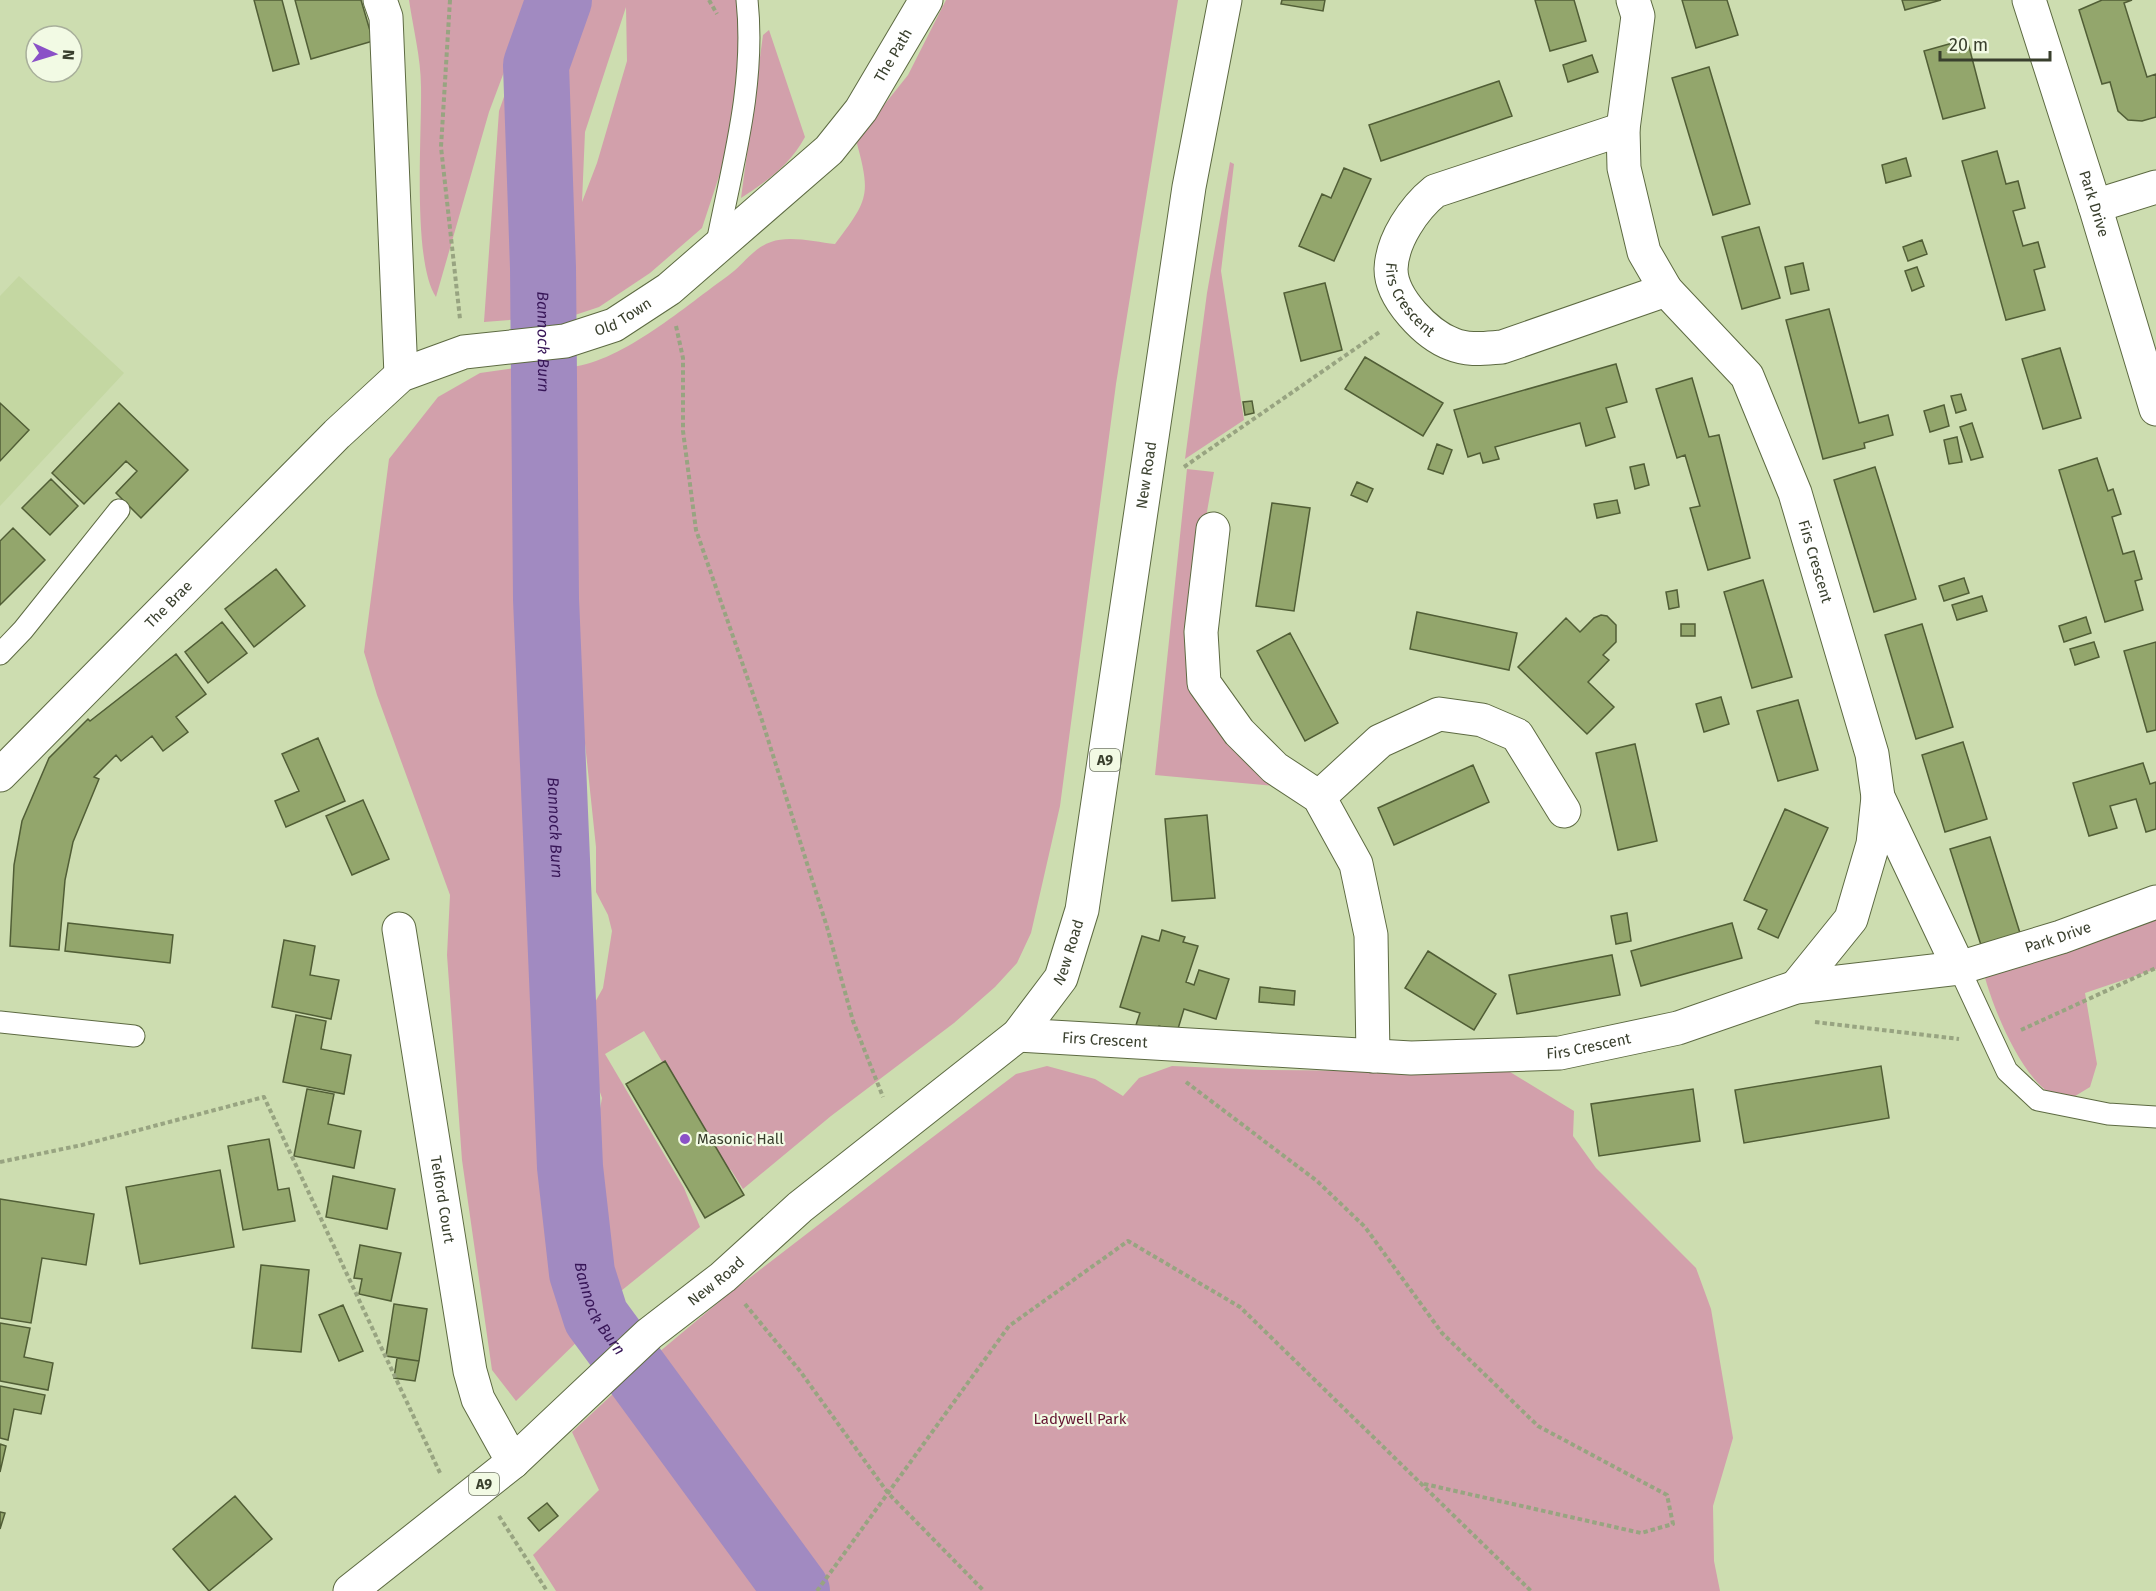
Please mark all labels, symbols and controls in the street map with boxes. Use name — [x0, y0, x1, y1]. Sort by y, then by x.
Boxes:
north arrow — [24, 24, 84, 84]
scale bar — [1940, 24, 2050, 62]
street label: The Path — [870, 25, 916, 85]
text: 20 m — [1949, 34, 1988, 56]
text: N — [59, 49, 78, 61]
street label: Park Drive — [2075, 168, 2113, 239]
street label: Firs Crescent — [1382, 262, 1439, 341]
water label: Bannock Burn — [533, 291, 553, 393]
street label: Old Town — [592, 294, 655, 340]
street label: New Road — [1132, 440, 1160, 510]
street label: Firs Crescent — [1794, 518, 1836, 606]
street label: The Brae — [141, 577, 196, 632]
road number: A9 — [1090, 749, 1120, 771]
water label: Bannock Burn — [544, 777, 567, 879]
street label: New Road — [1050, 917, 1088, 989]
street label: Park Drive — [2023, 918, 2094, 956]
street label: Firs Crescent — [1062, 1029, 1149, 1052]
street label: Firs Crescent — [1546, 1029, 1633, 1062]
place label: Masonic Hall — [697, 1130, 784, 1148]
marker: Masonic Hall — [678, 1132, 692, 1146]
street label: Telford Court — [427, 1154, 458, 1245]
street label: New Road — [684, 1253, 748, 1310]
water label: Bannock Burn — [571, 1261, 629, 1359]
park label: Ladywell Park — [1033, 1410, 1127, 1428]
road number: A9 — [469, 1473, 499, 1495]

